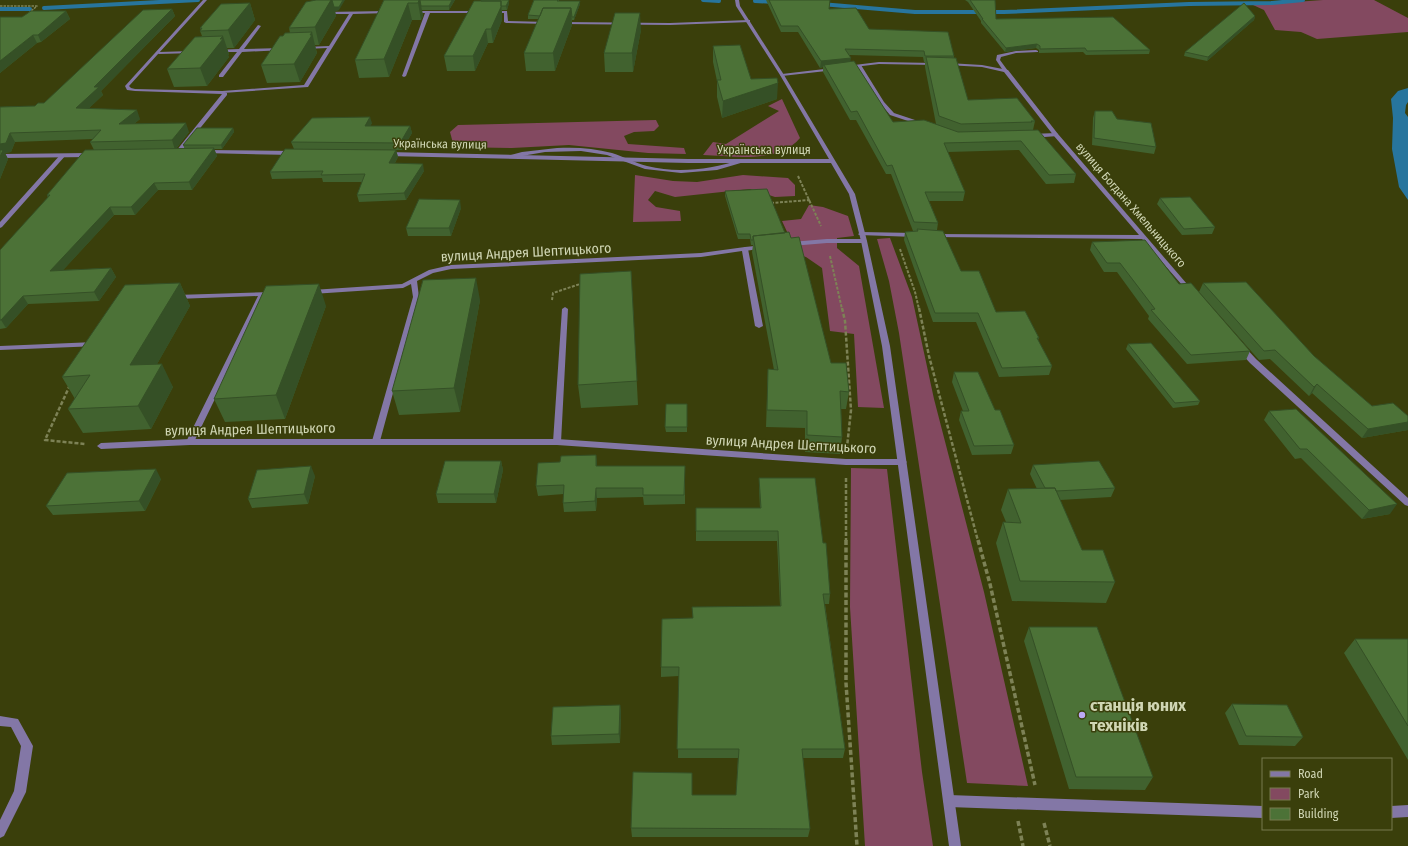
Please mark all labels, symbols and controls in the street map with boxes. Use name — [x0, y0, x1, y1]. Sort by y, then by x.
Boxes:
street label: Українська вулиця — [392, 136, 487, 152]
street label: вулиця Богдана Хмельницького — [1073, 140, 1189, 270]
street label: Українська вулиця — [716, 143, 811, 157]
street label: вулиця Андрея Шептицького — [440, 240, 612, 265]
street label: вулиця Андрея Шептицького — [164, 420, 336, 439]
street label: вулиця Андрея Шептицького — [705, 432, 877, 457]
place label: станція юних техніків — [1090, 695, 1187, 736]
marker: станція юних техніків — [1077, 710, 1087, 720]
legend — [1262, 758, 1392, 830]
text: Road — [1298, 767, 1323, 781]
text: Park — [1298, 787, 1320, 801]
text: Building — [1298, 807, 1339, 821]

